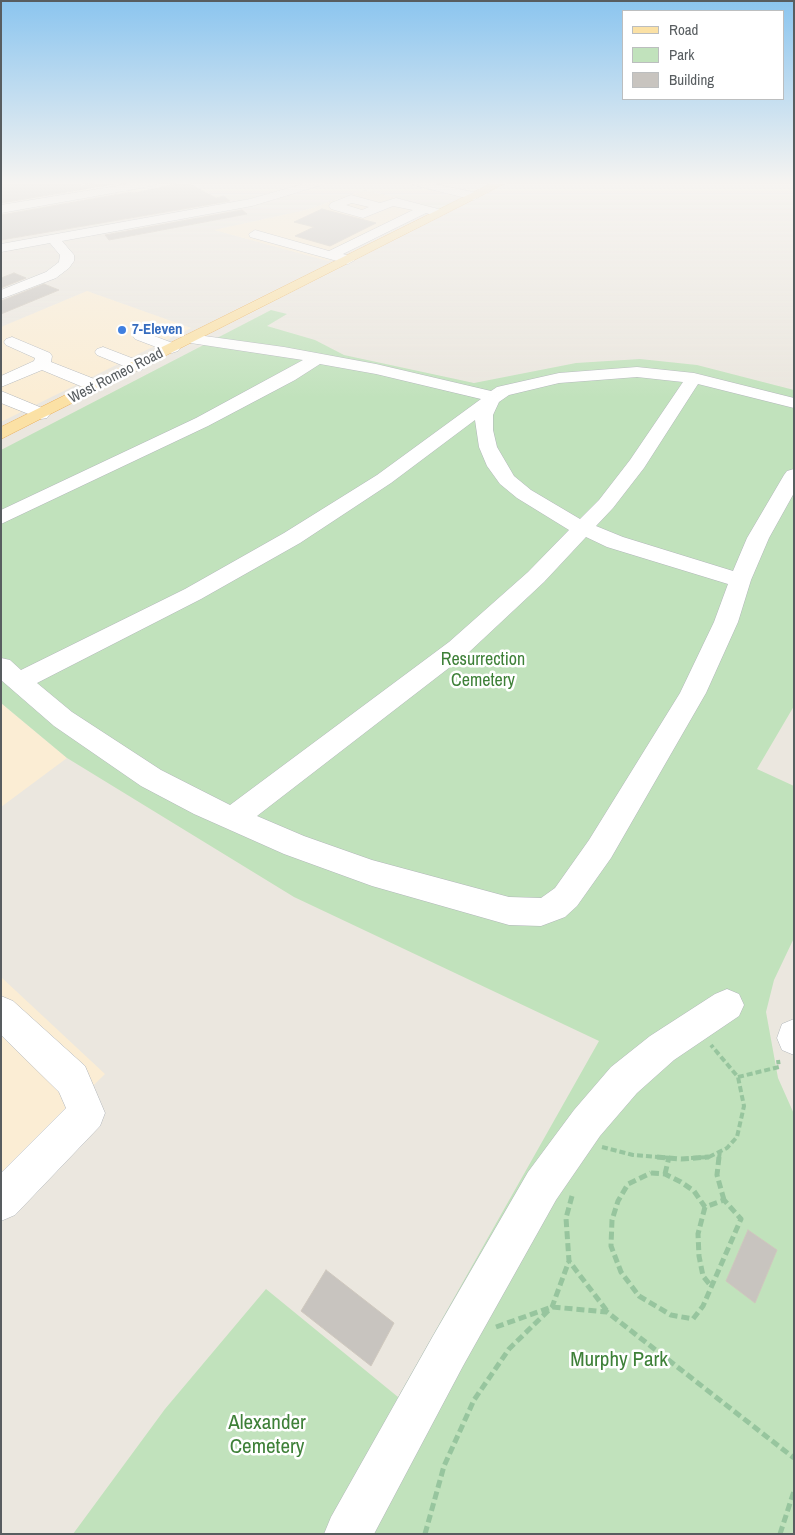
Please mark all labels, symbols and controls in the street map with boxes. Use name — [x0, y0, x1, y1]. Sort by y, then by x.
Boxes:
legend — [622, 10, 785, 100]
text: Road — [669, 19, 698, 40]
text: Park — [669, 44, 694, 65]
text: Building — [669, 69, 714, 90]
place label: 7-Eleven — [132, 321, 183, 339]
marker: 7-Eleven — [116, 324, 128, 336]
street label: West Romeo Road — [66, 344, 166, 408]
park label: Resurrection Cemetery — [441, 649, 525, 692]
park label: Murphy Park — [570, 1347, 668, 1373]
park label: Alexander Cemetery — [228, 1410, 306, 1460]

